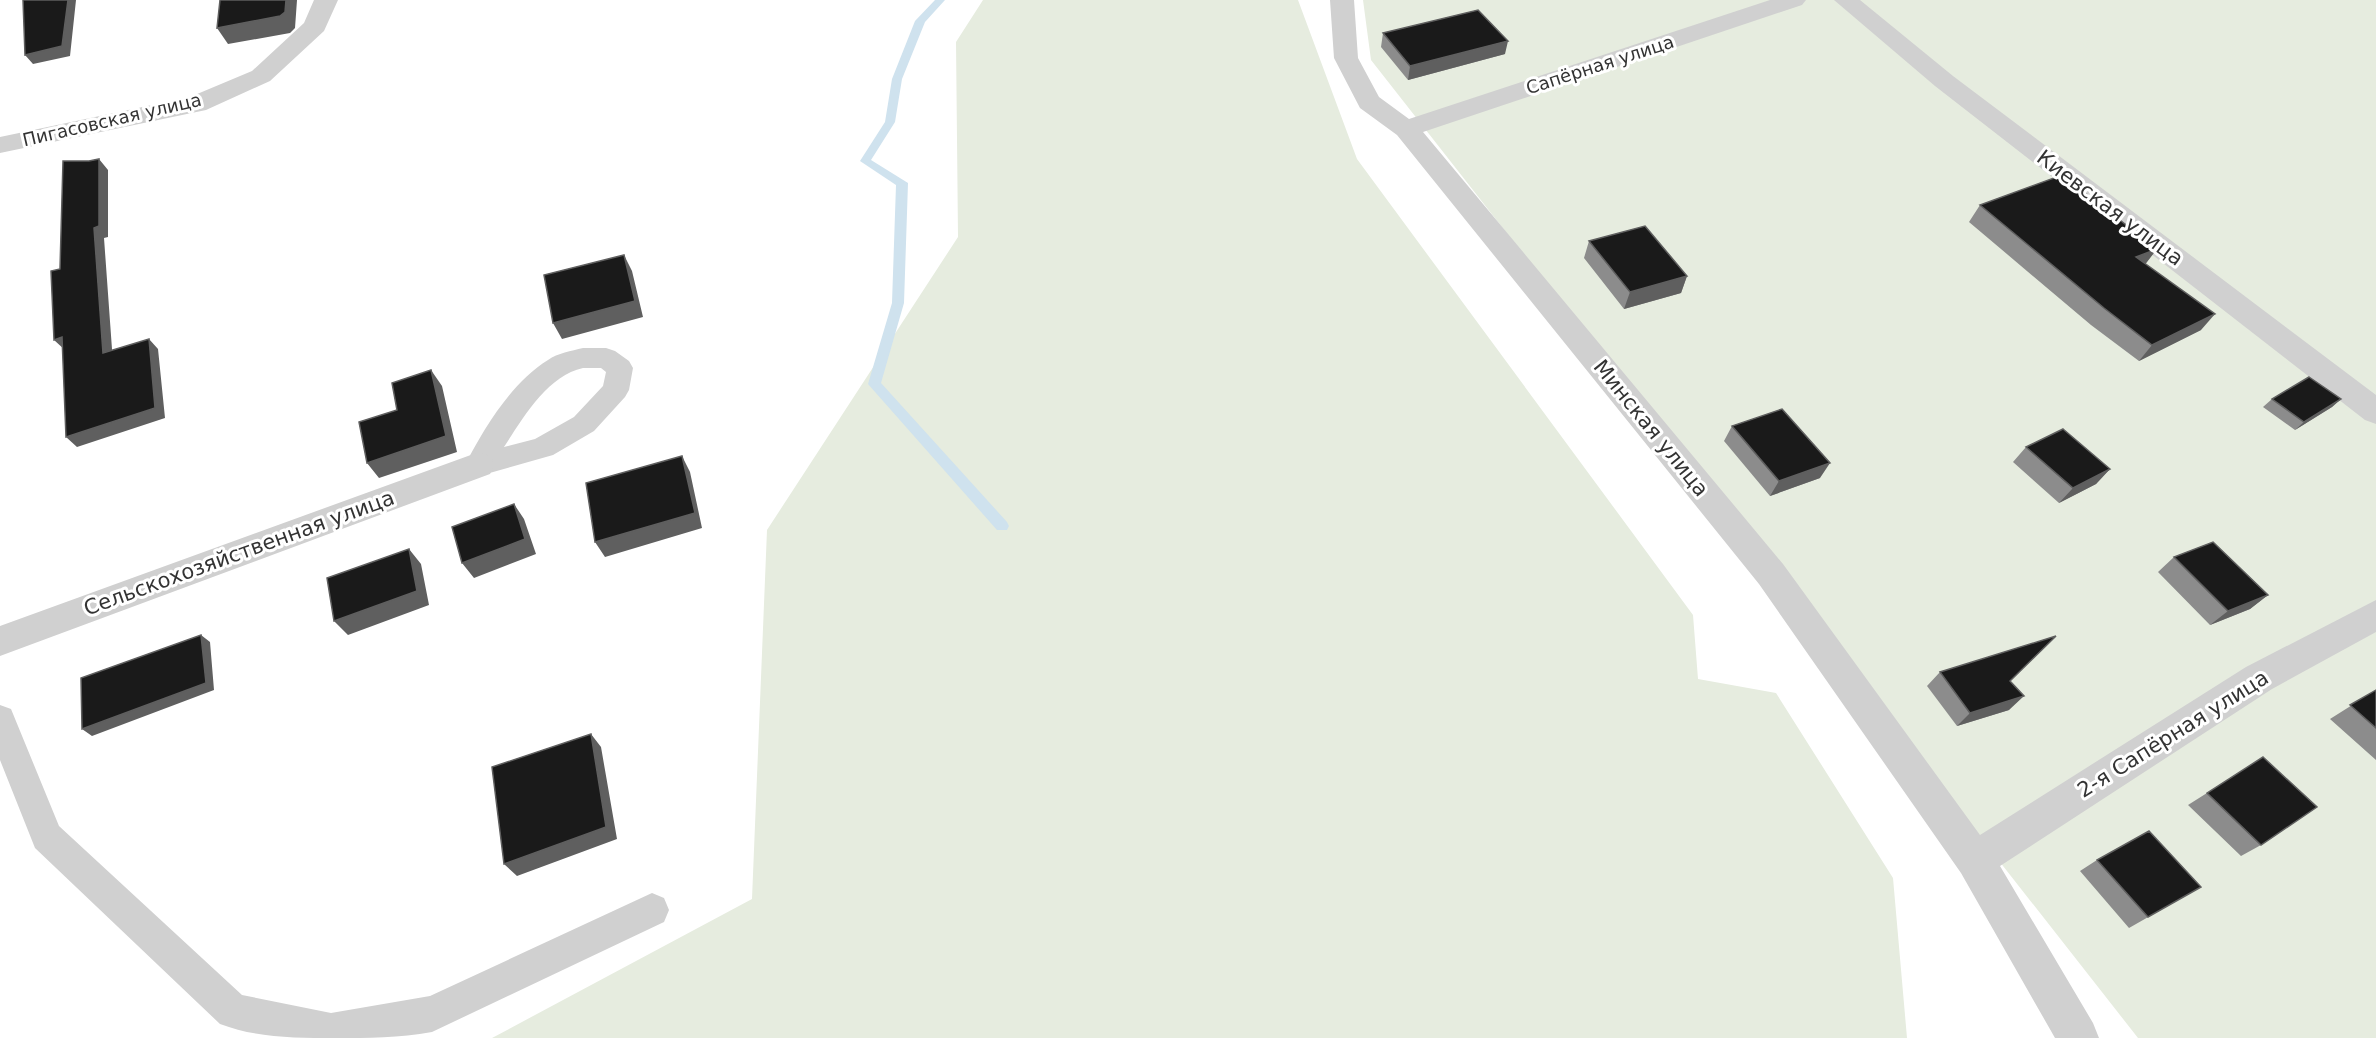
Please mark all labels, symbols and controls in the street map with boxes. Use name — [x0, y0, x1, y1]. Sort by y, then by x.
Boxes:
street label: Сапёрная улица — [1523, 31, 1676, 98]
street label: Пигасовская улица — [21, 89, 203, 150]
street label: Киевская улица — [2032, 145, 2188, 271]
street label: Минская улица — [1589, 355, 1713, 501]
street label: Сельскохозяйственная улица — [81, 486, 397, 620]
street label: 2-я Сапёрная улица — [2073, 665, 2273, 803]

